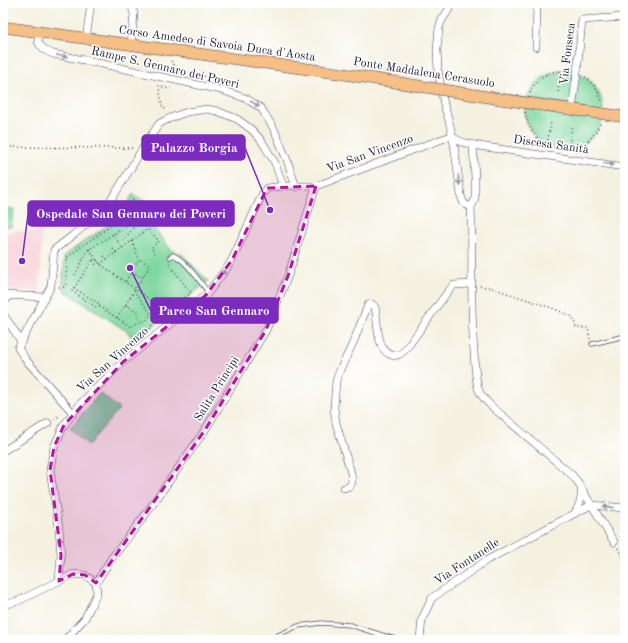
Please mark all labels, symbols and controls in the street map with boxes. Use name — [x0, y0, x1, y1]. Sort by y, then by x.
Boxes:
street label: Via Fonseca — [558, 22, 578, 86]
street label: Corso Amedeo di Savoia Duca d'Aosta — [118, 24, 316, 64]
street label: Rampe S. Gennaro dei Poveri — [90, 45, 240, 91]
one-way arrow — [56, 53, 68, 59]
street label: Ponte Maddalena Cerasuolo — [352, 56, 496, 90]
one-way arrow — [249, 101, 261, 108]
street label: Via San Vincenzo — [325, 133, 415, 175]
street label: Discesa Sanità — [512, 134, 590, 156]
callout: Palazzo Borgia — [142, 135, 245, 160]
text: Palazzo Borgia — [151, 142, 238, 155]
one-way arrow — [603, 161, 615, 167]
one-way arrow — [456, 174, 462, 187]
callout: Ospedale San Gennaro dei Poveri — [28, 201, 234, 226]
text: Ospedale San Gennaro dei Poveri — [36, 208, 226, 221]
one-way arrow — [218, 269, 227, 280]
callout: Parco San Gennaro — [151, 298, 278, 323]
text: Parco San Gennaro — [158, 305, 270, 318]
street label: Via San Vincenzo — [75, 325, 151, 395]
street label: Salita Principi — [192, 354, 242, 424]
one-way arrow — [602, 504, 614, 510]
one-way arrow — [57, 536, 63, 548]
street label: Via Fontanelle — [432, 536, 502, 587]

